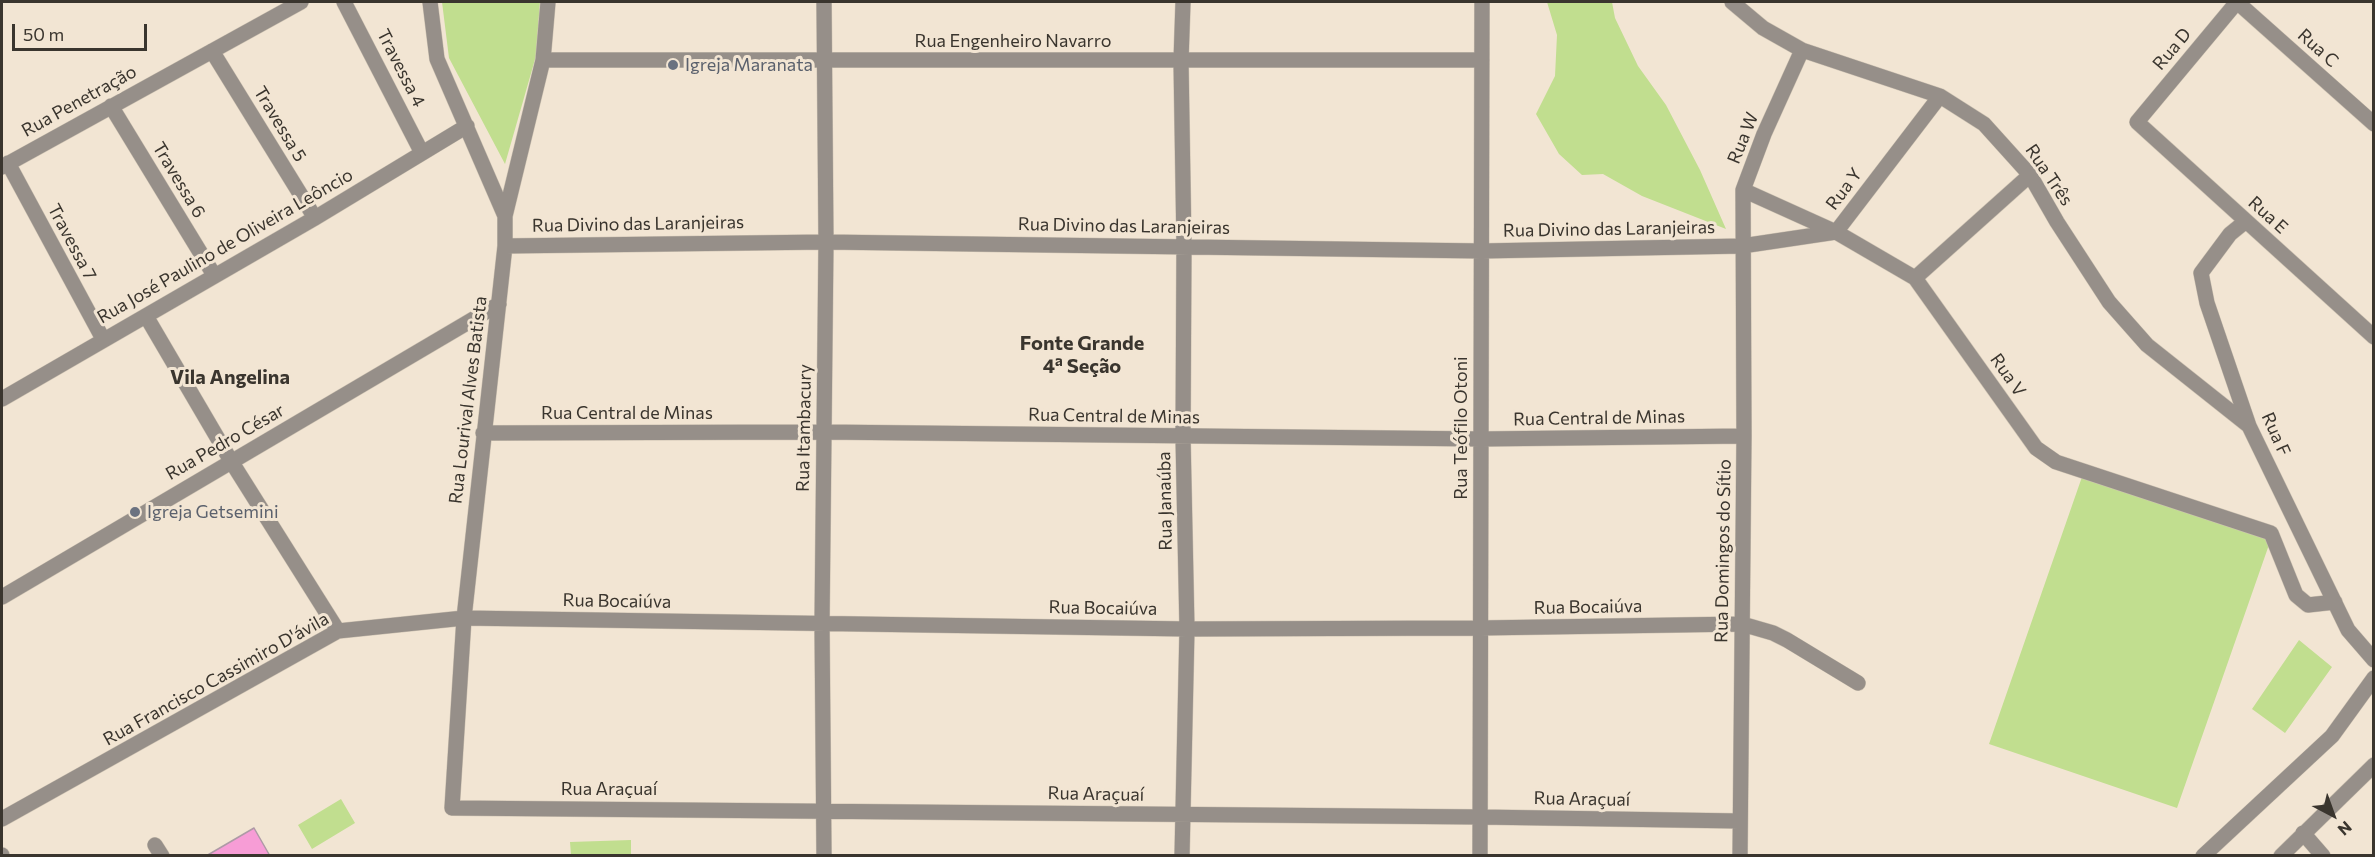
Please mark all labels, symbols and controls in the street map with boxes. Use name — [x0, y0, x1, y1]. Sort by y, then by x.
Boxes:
scale bar — [15, 12, 150, 50]
text: 50 m — [23, 23, 64, 45]
street label: Rua D — [2148, 24, 2196, 74]
street label: Rua C — [2293, 24, 2343, 72]
street label: Travessa 4 — [372, 25, 430, 111]
street label: Rua Engenheiro Navarro — [915, 30, 1111, 52]
place label: Igreja Maranata — [685, 54, 813, 76]
marker: Igreja Maranata — [666, 58, 680, 72]
street label: Rua Penetração — [18, 61, 140, 141]
street label: Travessa 5 — [249, 82, 311, 166]
street label: Rua W — [1723, 109, 1763, 167]
street label: Travessa 6 — [148, 138, 210, 222]
street label: Rua Três — [2021, 140, 2077, 210]
street label: Rua José Paulino de Oliveira Leôncio — [93, 164, 357, 328]
street label: Rua Y — [1821, 164, 1867, 214]
street label: Rua E — [2244, 192, 2292, 238]
street label: Travessa 7 — [43, 200, 101, 284]
street label: Rua Divino das Laranjeiras — [532, 211, 744, 237]
street label: Rua Divino das Laranjeiras — [1018, 213, 1230, 239]
street label: Rua Divino das Laranjeiras — [1503, 216, 1715, 242]
street label: Rua Lourival Alves Batista — [445, 295, 491, 505]
district label: Fonte Grande 4ª Seção — [1020, 331, 1144, 378]
street label: Rua V — [1986, 349, 2030, 401]
street label: Rua Teófilo Otoni — [1450, 356, 1472, 500]
street label: Rua Itambacury — [792, 364, 816, 492]
district label: Vila Angelina — [170, 365, 290, 389]
street label: Rua Pedro César — [162, 399, 288, 485]
street label: Rua Central de Minas — [541, 402, 713, 424]
street label: Rua Central de Minas — [1028, 404, 1200, 428]
street label: Rua Central de Minas — [1513, 406, 1685, 430]
street label: Rua F — [2257, 409, 2295, 459]
street label: Rua Janaúba — [1153, 451, 1177, 551]
street label: Rua Domingos do Sítio — [1711, 459, 1735, 643]
place label: Igreja Getsemini — [147, 501, 279, 523]
marker: Igreja Getsemini — [128, 505, 142, 519]
street label: Rua Bocaiúva — [562, 589, 672, 613]
street label: Rua Bocaiúva — [1533, 595, 1643, 619]
street label: Rua Bocaiúva — [1048, 596, 1158, 620]
street label: Rua Francisco Cassimiro D'ávila — [99, 608, 333, 750]
street label: Rua Araçuaí — [561, 778, 657, 800]
street label: Rua Araçuaí — [1047, 782, 1145, 806]
north arrow — [2303, 785, 2363, 845]
street label: Rua Araçuaí — [1533, 787, 1631, 811]
text: N — [2334, 818, 2356, 840]

